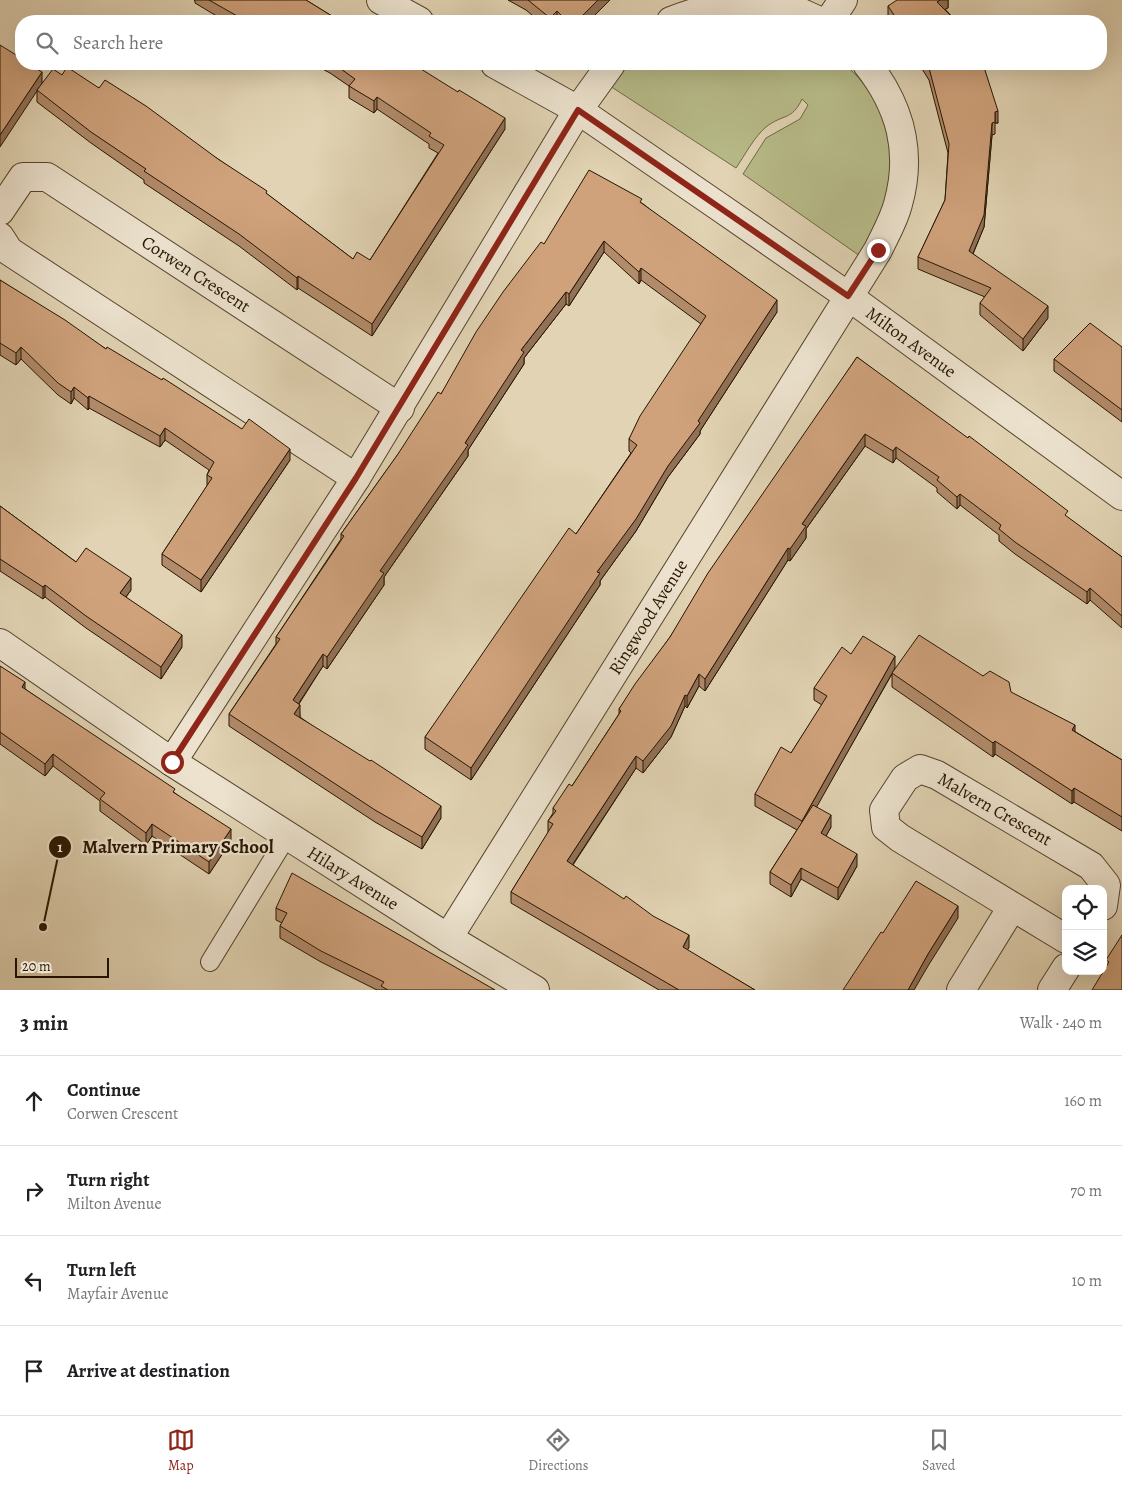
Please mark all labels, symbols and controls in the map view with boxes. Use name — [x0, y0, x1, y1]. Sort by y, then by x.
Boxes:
search box — [15, 15, 1107, 70]
icon: search — [33, 29, 61, 57]
text: Search here — [73, 30, 163, 56]
street label: Corwen Crescent — [137, 230, 255, 318]
route end — [867, 239, 890, 262]
street label: Milton Avenue — [861, 301, 961, 383]
street label: Ringwood Avenue — [603, 555, 693, 679]
route start — [161, 751, 184, 774]
street label: Malvern Crescent — [934, 767, 1057, 851]
callout: Malvern Primary School — [47, 830, 284, 864]
text: Malvern Primary School — [82, 834, 274, 860]
text: 1 — [57, 837, 63, 857]
street label: Hilary Avenue — [303, 840, 403, 916]
map controls — [1062, 885, 1107, 975]
button: locate — [1062, 885, 1107, 930]
button: layers — [1062, 930, 1107, 975]
scale bar — [15, 955, 109, 978]
text: 20 m — [22, 957, 51, 976]
text: 3 min — [20, 1009, 68, 1037]
text: Walk · 240 m — [1020, 1012, 1102, 1034]
text: Continue — [67, 1077, 141, 1103]
icon: ahead — [20, 1087, 48, 1115]
text: 160 m — [1064, 1090, 1102, 1112]
text: Corwen Crescent — [67, 1103, 178, 1125]
text: Turn right — [67, 1167, 149, 1193]
icon: right — [20, 1177, 48, 1205]
text: 70 m — [1070, 1180, 1102, 1202]
text: Milton Avenue — [67, 1193, 162, 1215]
text: Turn left — [67, 1257, 136, 1283]
icon: left — [20, 1267, 48, 1295]
text: 10 m — [1072, 1270, 1102, 1292]
text: Mayfair Avenue — [67, 1283, 169, 1305]
icon: arrive — [20, 1357, 48, 1385]
text: Arrive at destination — [67, 1358, 230, 1384]
tab: Map — [167, 1426, 195, 1475]
tab: Directions — [528, 1426, 588, 1475]
tab: Saved — [922, 1426, 955, 1475]

